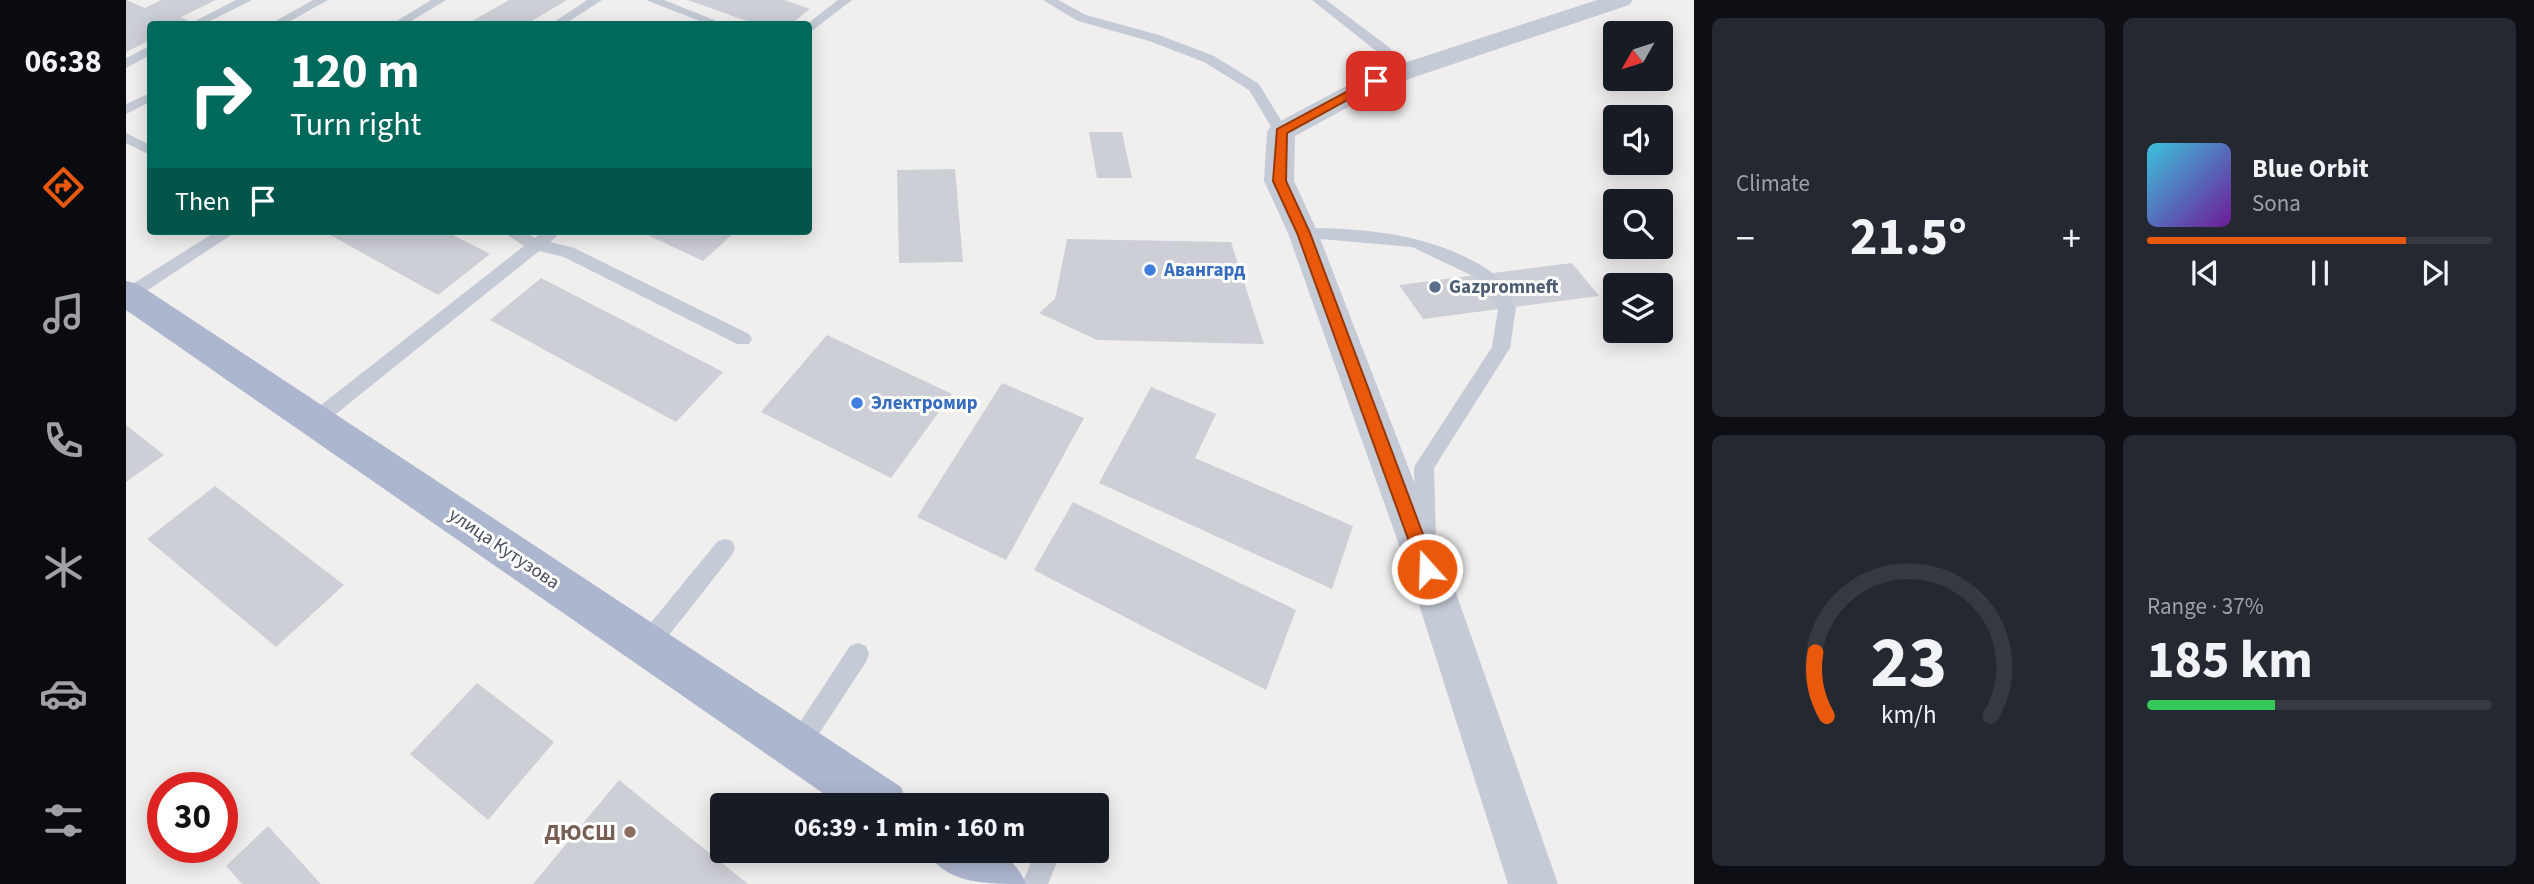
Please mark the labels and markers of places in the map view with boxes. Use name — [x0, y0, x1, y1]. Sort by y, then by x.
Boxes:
pin — [1346, 51, 1406, 111]
place label: Авангард — [1163, 257, 1245, 284]
marker: Авангард — [1142, 262, 1158, 278]
place label: Gazpromneft — [1449, 274, 1559, 301]
marker: Gazpromneft — [1427, 279, 1443, 295]
place label: Электромир — [871, 390, 978, 417]
marker: Электромир — [849, 395, 865, 411]
place label: ДЮСШ — [544, 816, 616, 849]
marker: ДЮСШ — [622, 824, 638, 840]

